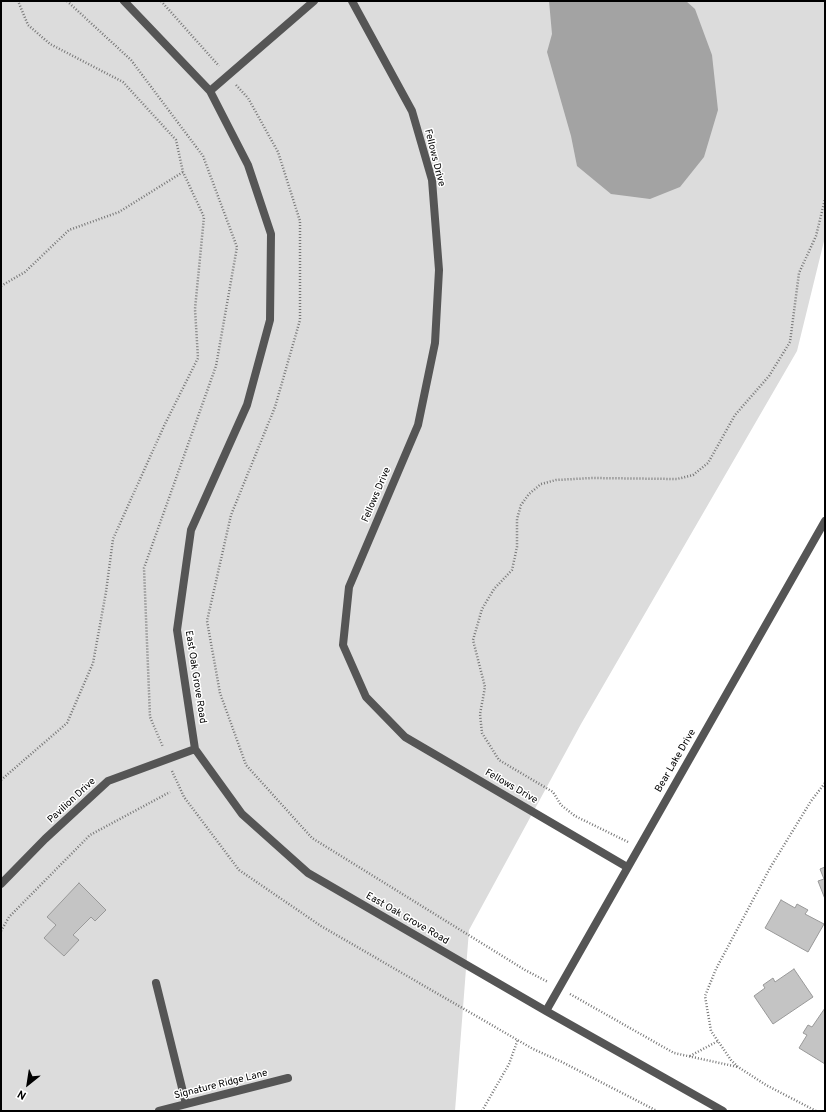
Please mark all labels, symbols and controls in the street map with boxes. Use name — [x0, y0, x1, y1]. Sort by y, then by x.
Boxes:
street label: Fellows Drive — [421, 128, 447, 188]
street label: Fellows Drive — [360, 466, 394, 524]
street label: East Oak Grove Road — [182, 630, 208, 724]
street label: Bear Lake Drive — [653, 727, 699, 795]
street label: Fellows Drive — [483, 767, 539, 807]
street label: Pavilion Drive — [45, 776, 99, 826]
street label: East Oak Grove Road — [363, 890, 451, 948]
north arrow — [8, 1064, 48, 1104]
street label: Signature Ridge Lane — [173, 1068, 269, 1102]
text: N — [15, 1086, 29, 1102]

